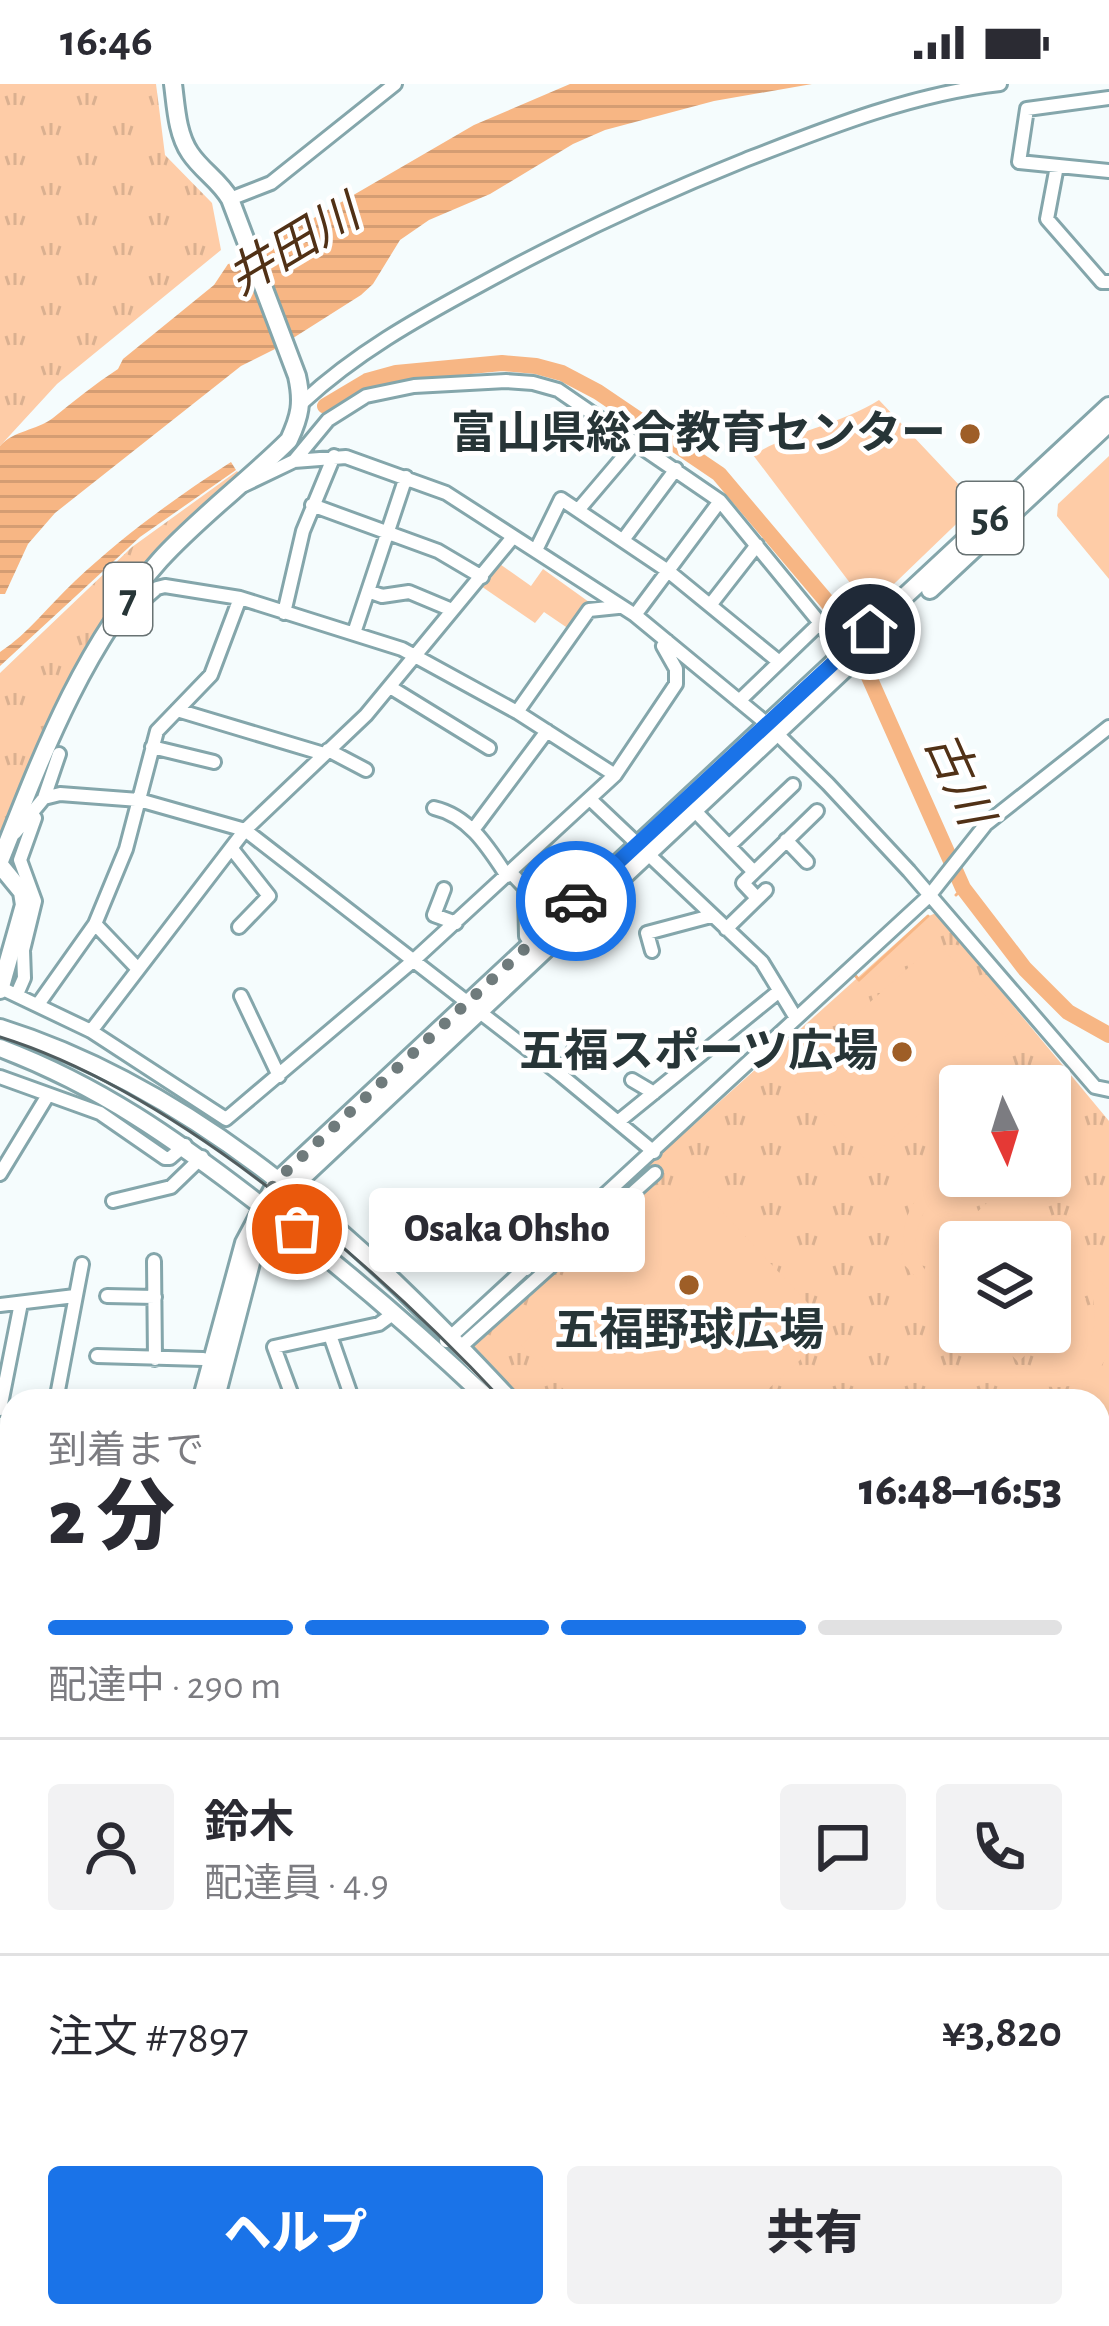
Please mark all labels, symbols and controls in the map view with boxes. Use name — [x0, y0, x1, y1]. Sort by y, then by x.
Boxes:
text: 16:46 — [60, 19, 153, 64]
water label: 井田川 — [218, 184, 372, 305]
place label: 富山県総合教育センター — [451, 409, 946, 457]
marker: 富山県総合教育センター — [957, 421, 983, 447]
road number: 56 — [957, 482, 1023, 554]
road number: 7 — [104, 563, 152, 635]
pin — [819, 578, 921, 680]
icon: home — [837, 596, 903, 662]
water label: 古川 — [916, 724, 1003, 837]
courier — [516, 841, 636, 961]
icon: car — [543, 868, 609, 934]
place label: 五福スポーツ広場 — [519, 1027, 878, 1075]
marker: 五福スポーツ広場 — [889, 1039, 915, 1065]
north arrow — [939, 1065, 1071, 1197]
map controls — [939, 1065, 1071, 1353]
pin — [246, 1178, 348, 1280]
callout: Osaka Ohsho — [369, 1187, 645, 1271]
icon: bag — [264, 1196, 330, 1262]
text: Osaka Ohsho — [404, 1210, 610, 1249]
button: layers — [939, 1221, 1071, 1353]
marker: 五福野球広場 — [676, 1272, 702, 1298]
place label: 五福野球広場 — [554, 1306, 824, 1354]
text: 到着まで — [48, 1432, 204, 1471]
text: 16:48–16:53 — [859, 1468, 1062, 1513]
text: 2 分 — [48, 1481, 175, 1559]
text: 配達中 · 290 m — [48, 1667, 281, 1706]
button: person — [48, 1784, 174, 1910]
button: chat — [780, 1784, 906, 1910]
button: phone — [936, 1784, 1062, 1910]
text: 鈴木 — [204, 1801, 294, 1846]
text: 配達員 · 4.9 — [204, 1865, 389, 1904]
text: ¥3,820 — [942, 2010, 1062, 2055]
text: 注文 #7897 — [48, 2016, 249, 2061]
button: ヘルプ — [48, 2166, 543, 2304]
button: 共有 — [567, 2166, 1062, 2304]

